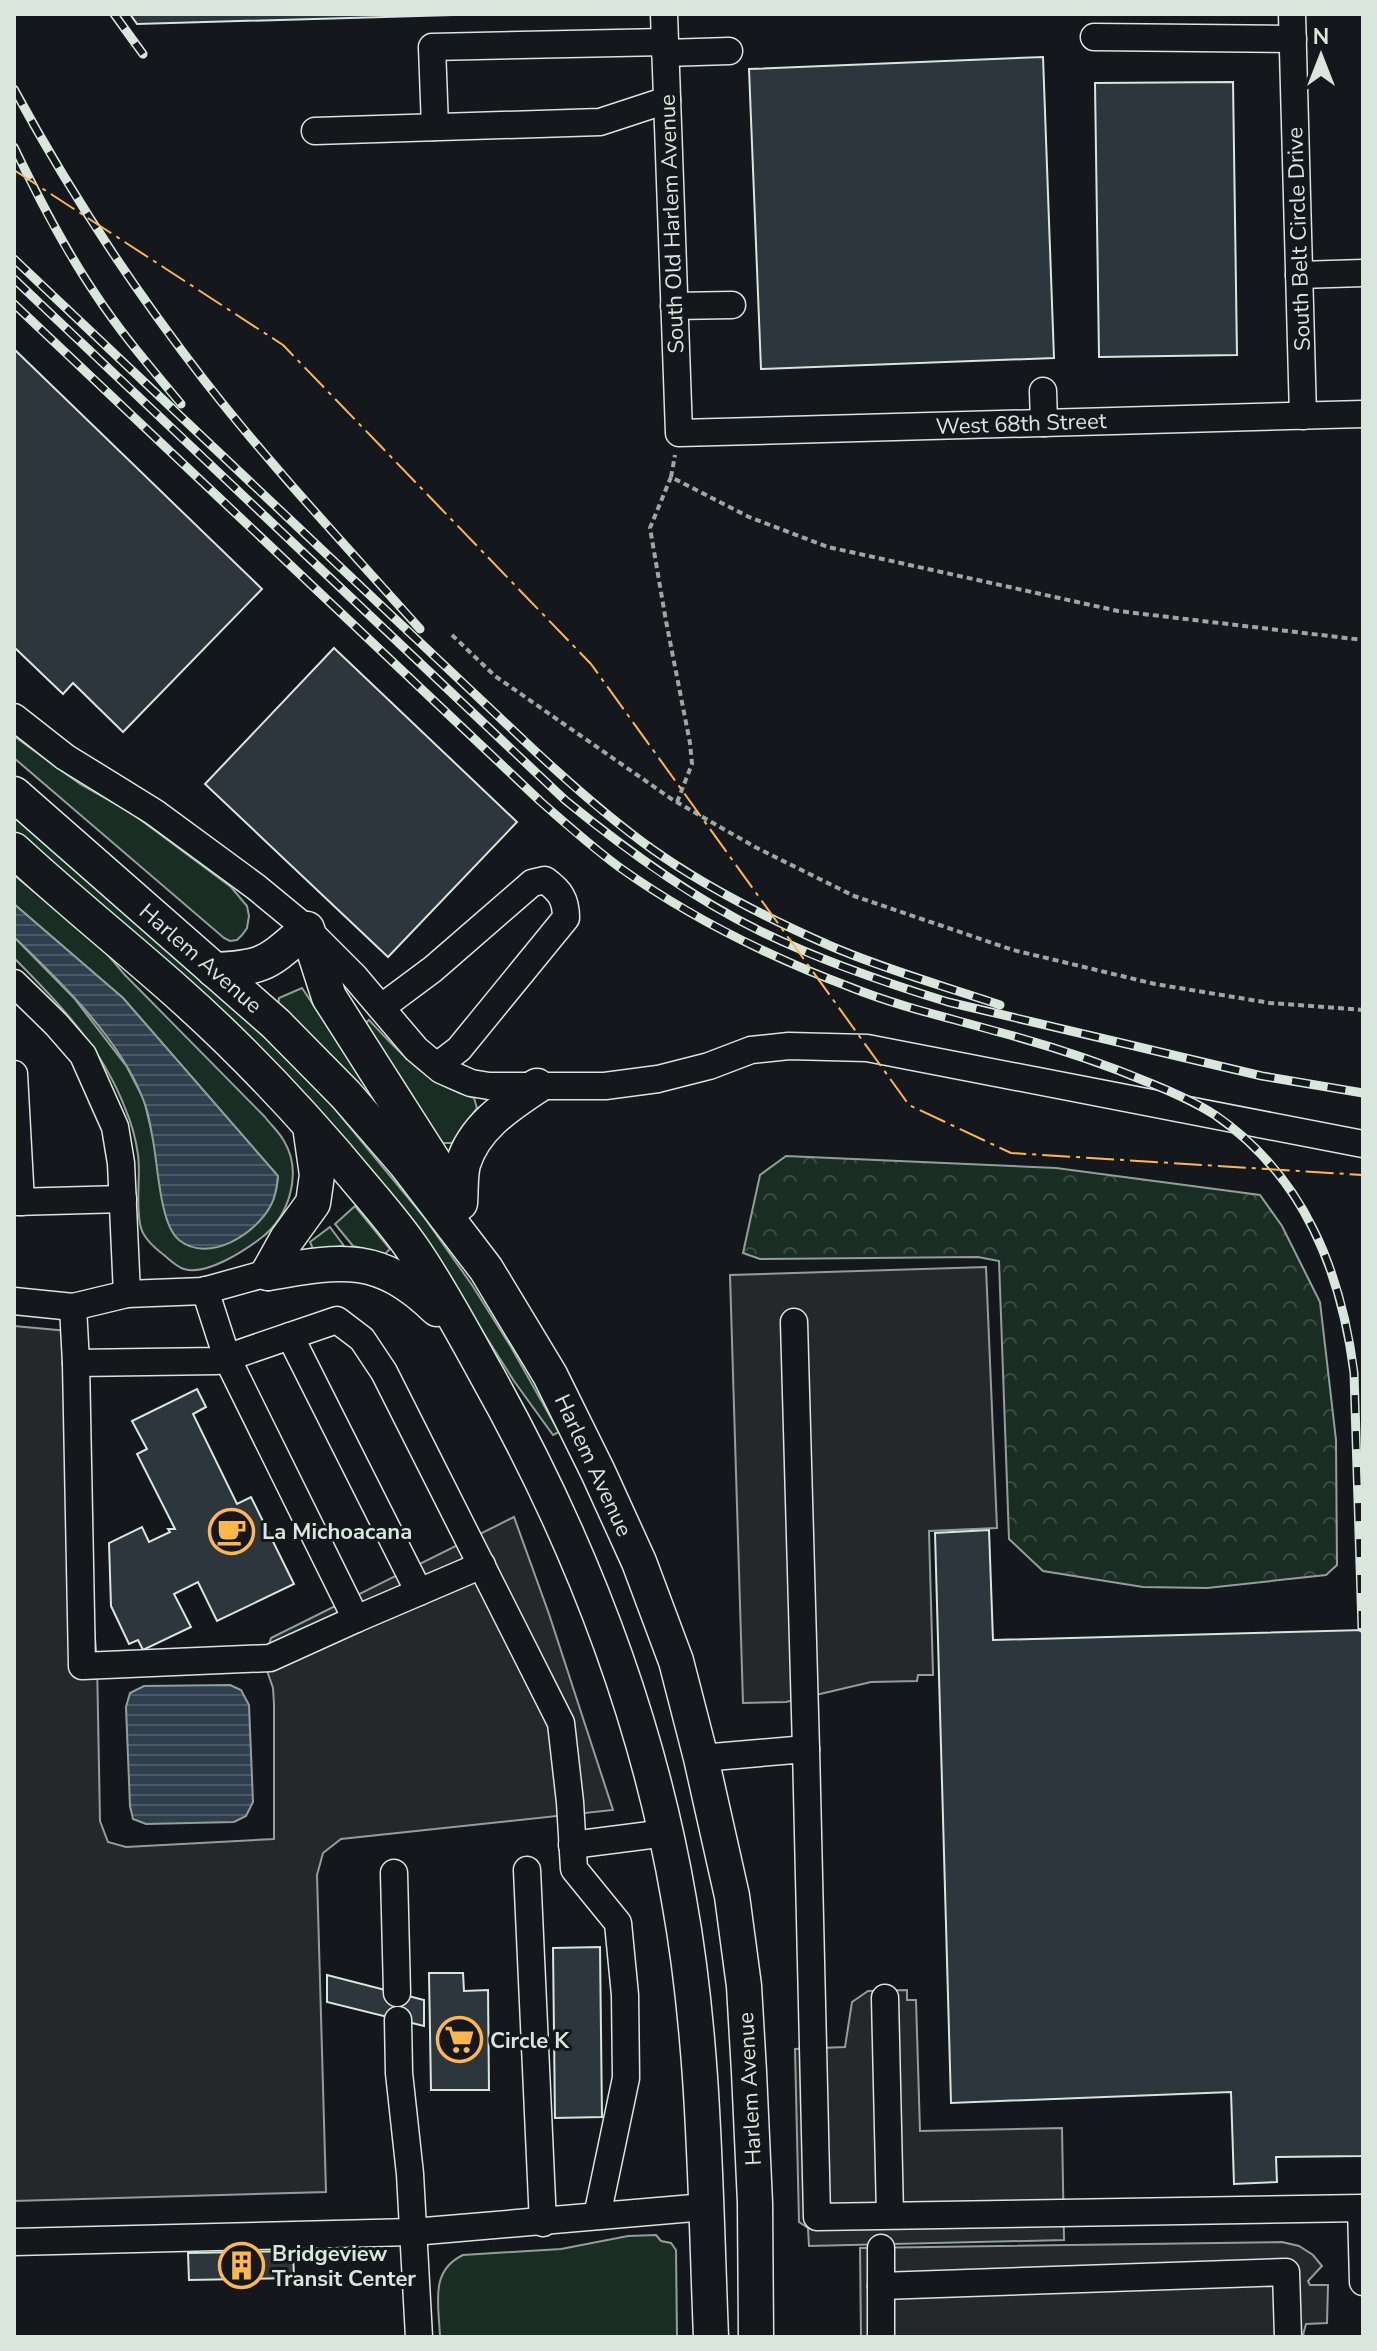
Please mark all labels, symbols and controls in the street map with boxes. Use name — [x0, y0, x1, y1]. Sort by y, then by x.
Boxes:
north arrow — [1281, 16, 1361, 96]
text: N — [1313, 22, 1329, 52]
street label: South Old Harlem Avenue — [652, 94, 692, 354]
street label: South Belt Circle Drive — [1280, 127, 1318, 351]
street label: West 68th Street — [935, 406, 1107, 442]
street label: Harlem Avenue — [132, 897, 268, 1021]
street label: Harlem Avenue — [547, 1389, 639, 1541]
cafe icon: La Michoacana — [207, 1507, 255, 1555]
place label: La Michoacana — [262, 1517, 412, 1547]
street label: Harlem Avenue — [731, 2011, 769, 2167]
supermarket icon: Circle K — [435, 2016, 483, 2064]
place label: Circle K — [490, 2026, 570, 2056]
place label: Bridgeview Transit Center — [272, 2239, 416, 2294]
building icon: Bridgeview Transit Center — [217, 2242, 265, 2290]

